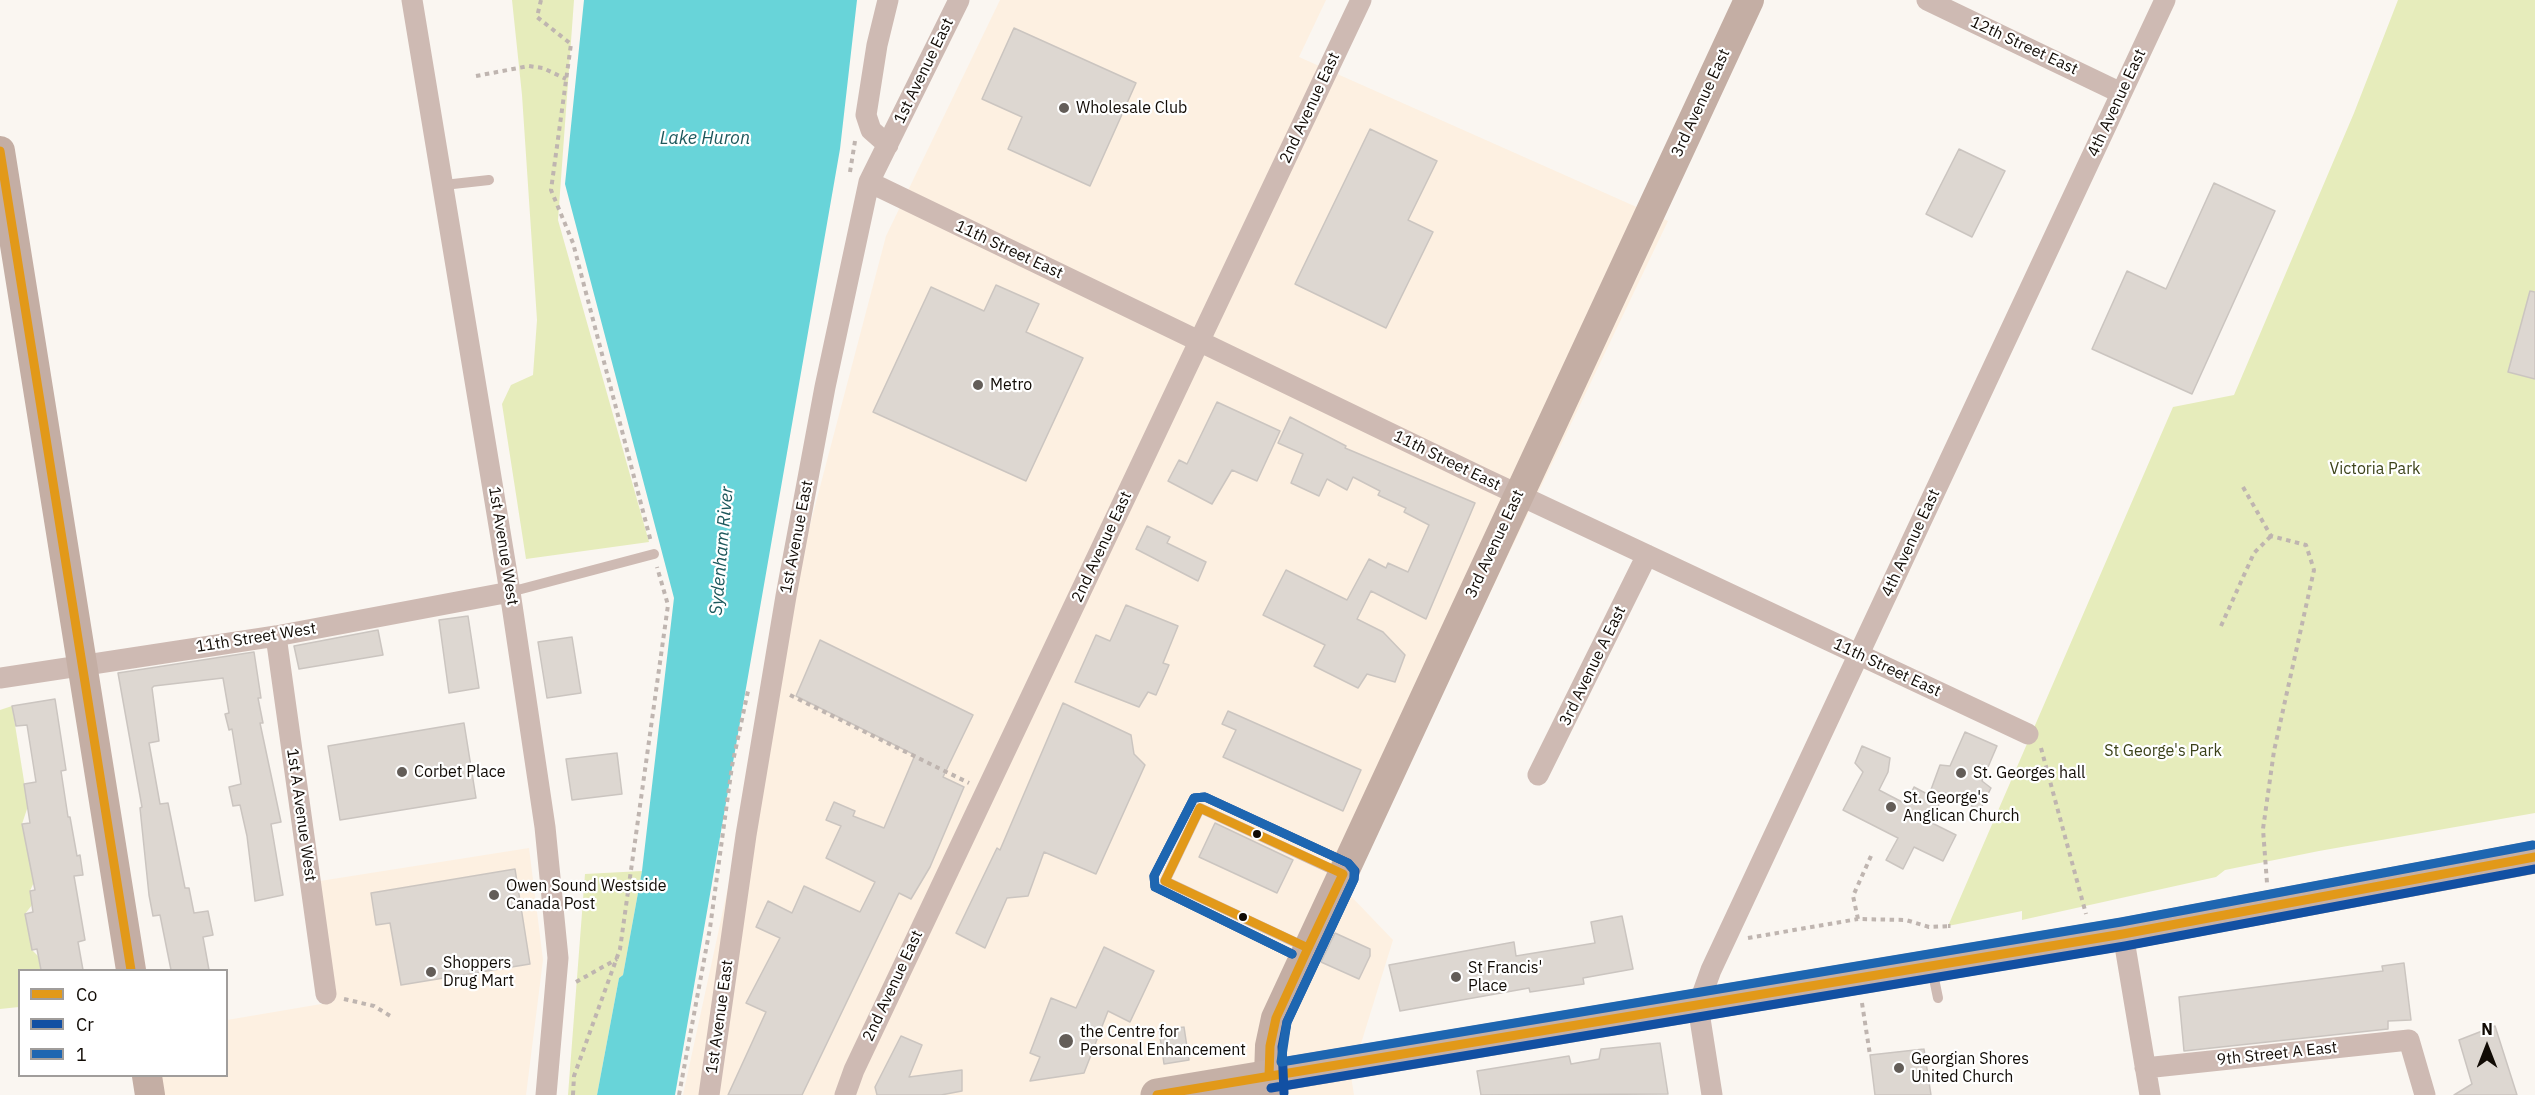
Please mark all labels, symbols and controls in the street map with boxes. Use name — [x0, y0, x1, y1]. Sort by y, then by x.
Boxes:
street label: 12th Street East — [1967, 13, 2081, 79]
street label: 1st Avenue East — [890, 15, 958, 127]
street label: 3rd Avenue East — [1668, 46, 1734, 160]
street label: 4th Avenue East — [2084, 46, 2150, 160]
street label: 2nd Avenue East — [1276, 50, 1344, 166]
place label: Wholesale Club — [1076, 98, 1187, 118]
marker: Wholesale Club — [1057, 101, 1071, 115]
water label: Lake Huron — [660, 128, 750, 150]
street label: 11th Street East — [952, 217, 1066, 283]
place label: Metro — [990, 375, 1032, 395]
marker: Metro — [971, 378, 985, 392]
street label: 11th Street East — [1390, 427, 1504, 495]
park label: Victoria Park — [2330, 459, 2420, 479]
street label: 1st Avenue East — [777, 479, 817, 595]
street label: 1st Avenue West — [484, 485, 522, 607]
water label: Sydenham River — [706, 486, 738, 616]
street label: 4th Avenue East — [1878, 486, 1944, 600]
street label: 3rd Avenue East — [1462, 487, 1528, 601]
street label: 2nd Avenue East — [1068, 489, 1136, 605]
street label: 3rd Avenue A East — [1556, 603, 1630, 729]
street label: 11th Street West — [195, 619, 317, 657]
street label: 11th Street East — [1830, 635, 1944, 701]
park label: St George's Park — [2104, 741, 2222, 761]
street label: 1st A Avenue West — [282, 747, 320, 883]
place label: Corbet Place — [414, 762, 506, 782]
place label: St. Georges hall — [1973, 763, 2085, 783]
marker: Corbet Place — [395, 765, 409, 779]
marker: St. Georges hall — [1954, 766, 1968, 780]
place label: St. George's Anglican Church — [1903, 788, 2020, 826]
marker: St. George's Anglican Church — [1884, 800, 1898, 814]
unlabelled marker — [1251, 828, 1263, 840]
place label: Owen Sound Westside Canada Post — [506, 876, 667, 914]
marker: Owen Sound Westside Canada Post — [487, 888, 501, 902]
unlabelled marker — [1237, 911, 1249, 923]
street label: 2nd Avenue East — [859, 928, 927, 1044]
place label: Shoppers Drug Mart — [443, 953, 514, 991]
place label: St Francis' Place — [1468, 958, 1542, 996]
street label: 1st Avenue East — [702, 959, 738, 1075]
marker: Shoppers Drug Mart — [424, 965, 438, 979]
legend — [18, 969, 228, 1077]
marker: St Francis' Place — [1449, 970, 1463, 984]
text: Co — [76, 983, 97, 1006]
text: Cr — [76, 1013, 94, 1036]
north arrow — [2457, 1017, 2517, 1077]
text: N — [2481, 1019, 2493, 1039]
place label: the Centre for Personal Enhancement — [1080, 1022, 1246, 1060]
marker: the Centre for Personal Enhancement — [1057, 1032, 1075, 1050]
street label: 9th Street A East — [2216, 1038, 2338, 1070]
text: 1 — [76, 1043, 87, 1066]
place label: Georgian Shores United Church — [1911, 1049, 2029, 1087]
marker: Georgian Shores United Church — [1892, 1061, 1906, 1075]

